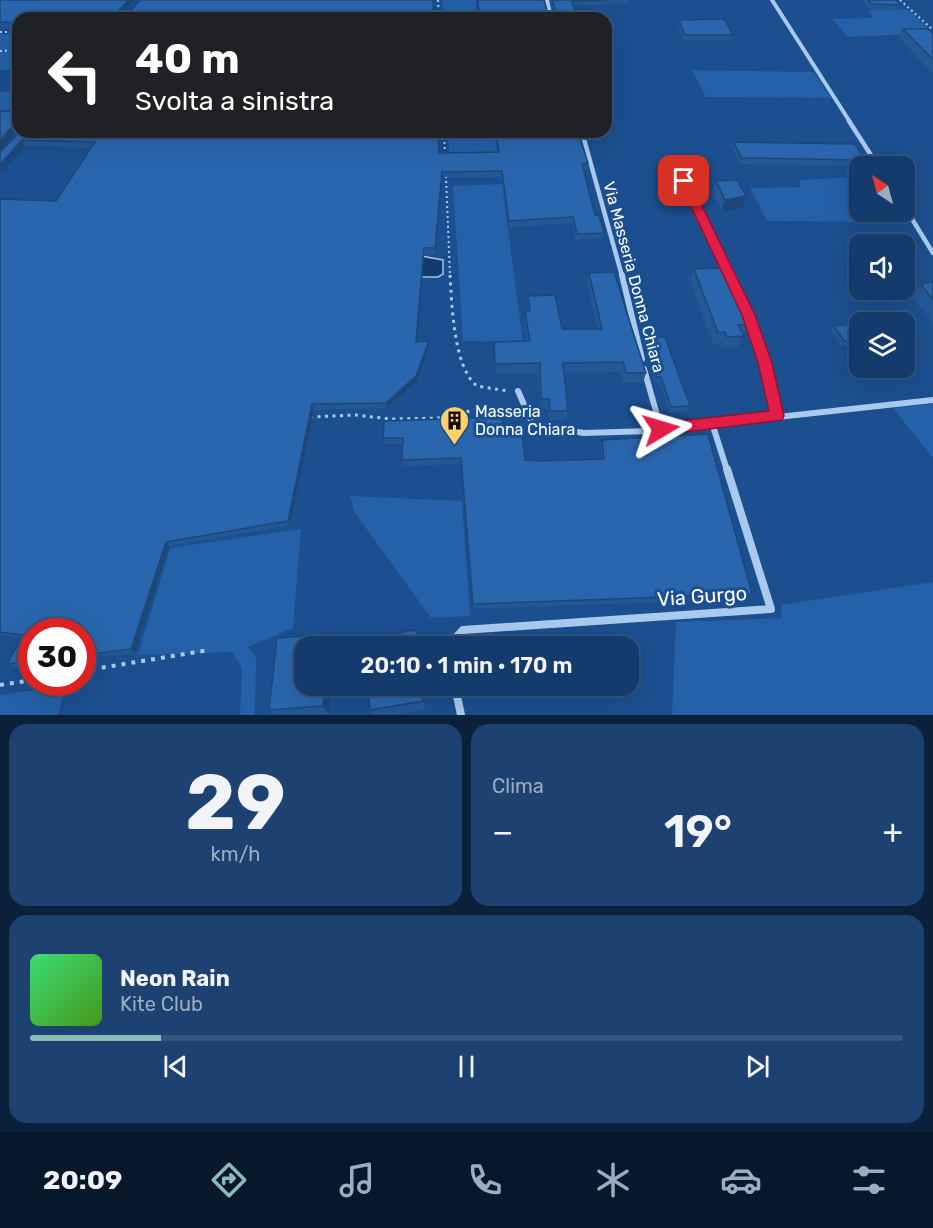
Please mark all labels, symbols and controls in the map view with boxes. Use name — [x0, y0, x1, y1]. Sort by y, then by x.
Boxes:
text: 40 m — [135, 34, 240, 84]
icon: left — [36, 36, 114, 114]
text: Svolta a sinistra — [135, 85, 334, 117]
pin — [658, 155, 709, 206]
north arrow — [849, 156, 915, 222]
map controls — [849, 156, 915, 378]
icon: arrive — [667, 164, 700, 197]
street label: Via Masseria Donna Chiara — [599, 179, 669, 375]
button: sound — [849, 234, 915, 300]
button: layers — [849, 312, 915, 378]
position arrow — [629, 397, 693, 461]
place label: Masseria Donna Chiara — [475, 402, 575, 439]
building icon: Masseria Donna Chiara — [438, 404, 470, 446]
street label: Via Gurgo — [656, 581, 748, 611]
speed limit sign: 30 — [18, 618, 96, 696]
text: 20:10 · 1 min · 170 m — [361, 652, 572, 679]
text: 29 — [185, 756, 286, 849]
text: Clima — [492, 774, 544, 798]
text: 19° — [664, 805, 732, 858]
text: − — [492, 812, 513, 851]
text: + — [882, 812, 903, 851]
text: km/h — [211, 842, 260, 866]
text: Neon Rain — [120, 965, 230, 992]
text: Kite Club — [120, 992, 203, 1016]
icon: previous — [159, 1050, 192, 1083]
icon: pause — [450, 1050, 483, 1083]
icon: next — [741, 1050, 774, 1083]
icon: directions — [208, 1159, 250, 1201]
icon: music — [336, 1159, 378, 1201]
icon: phone — [464, 1159, 506, 1201]
icon: climate — [592, 1159, 634, 1201]
icon: car — [720, 1159, 762, 1201]
icon: filters — [848, 1159, 890, 1201]
text: 20:09 — [43, 1164, 122, 1196]

